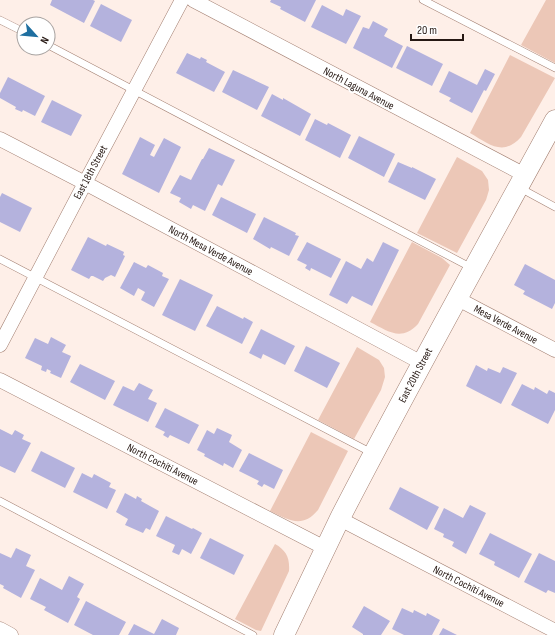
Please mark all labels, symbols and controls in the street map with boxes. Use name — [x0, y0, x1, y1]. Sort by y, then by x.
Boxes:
north arrow — [16, 16, 56, 56]
scale bar — [411, 16, 463, 42]
text: 20 m — [417, 23, 437, 38]
text: N — [37, 35, 52, 46]
street label: North Laguna Avenue — [321, 64, 396, 113]
street label: East 18th Street — [71, 142, 110, 201]
street label: North Mesa Verde Avenue — [166, 223, 255, 278]
street label: Mesa Verde Avenue — [472, 302, 540, 347]
street label: East 20th Street — [396, 345, 436, 405]
street label: North Cochiti Avenue — [125, 441, 201, 488]
street label: North Cochiti Avenue — [431, 563, 507, 610]

